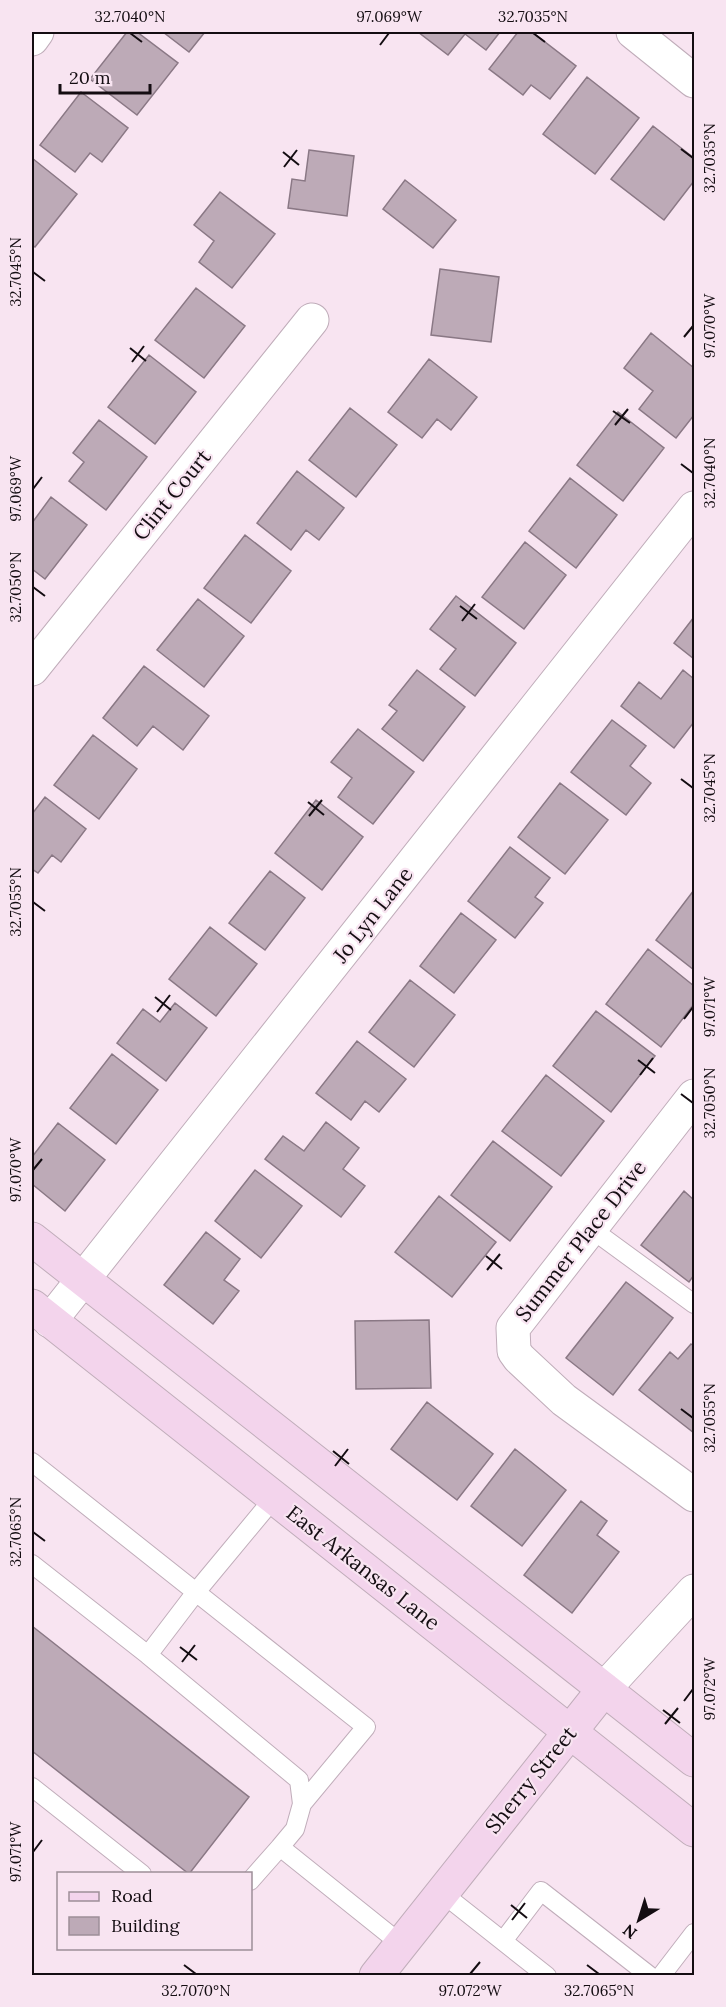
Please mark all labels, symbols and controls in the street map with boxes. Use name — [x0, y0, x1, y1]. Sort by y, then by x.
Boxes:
text: 32.7040°N — [95, 7, 165, 26]
text: 97.069°W — [356, 7, 423, 26]
text: 32.7035°N — [498, 7, 568, 26]
scale bar — [60, 57, 150, 95]
text: 20 m — [69, 66, 111, 89]
text: 32.7035°N — [700, 123, 719, 193]
text: 32.7045°N — [6, 237, 25, 307]
text: 97.070°W — [700, 293, 719, 358]
text: 32.7040°N — [700, 438, 719, 508]
street label: Clint Court — [127, 443, 217, 546]
text: 97.069°W — [6, 455, 25, 522]
text: 32.7050°N — [6, 552, 25, 622]
text: 32.7045°N — [700, 753, 719, 823]
street label: Jo Lyn Lane — [326, 861, 418, 969]
text: 32.7055°N — [6, 867, 25, 937]
text: 97.071°W — [700, 976, 719, 1037]
text: 32.7050°N — [700, 1068, 719, 1138]
text: 97.070°W — [6, 1137, 25, 1202]
street label: Summer Place Drive — [509, 1155, 652, 1327]
text: 32.7055°N — [700, 1383, 719, 1453]
text: 32.7065°N — [6, 1497, 25, 1567]
street label: East Arkansas Lane — [281, 1499, 446, 1636]
text: 97.072°W — [700, 1656, 719, 1721]
street label: Sherry Street — [479, 1720, 583, 1839]
text: 97.071°W — [6, 1821, 25, 1882]
legend — [57, 1872, 252, 1950]
text: Road — [111, 1884, 153, 1907]
north arrow — [609, 1890, 669, 1950]
text: Building — [111, 1914, 181, 1937]
text: N — [619, 1920, 641, 1944]
text: 32.7070°N — [161, 1981, 231, 2000]
text: 97.072°W — [439, 1981, 503, 2000]
text: 32.7065°N — [564, 1981, 634, 2000]

